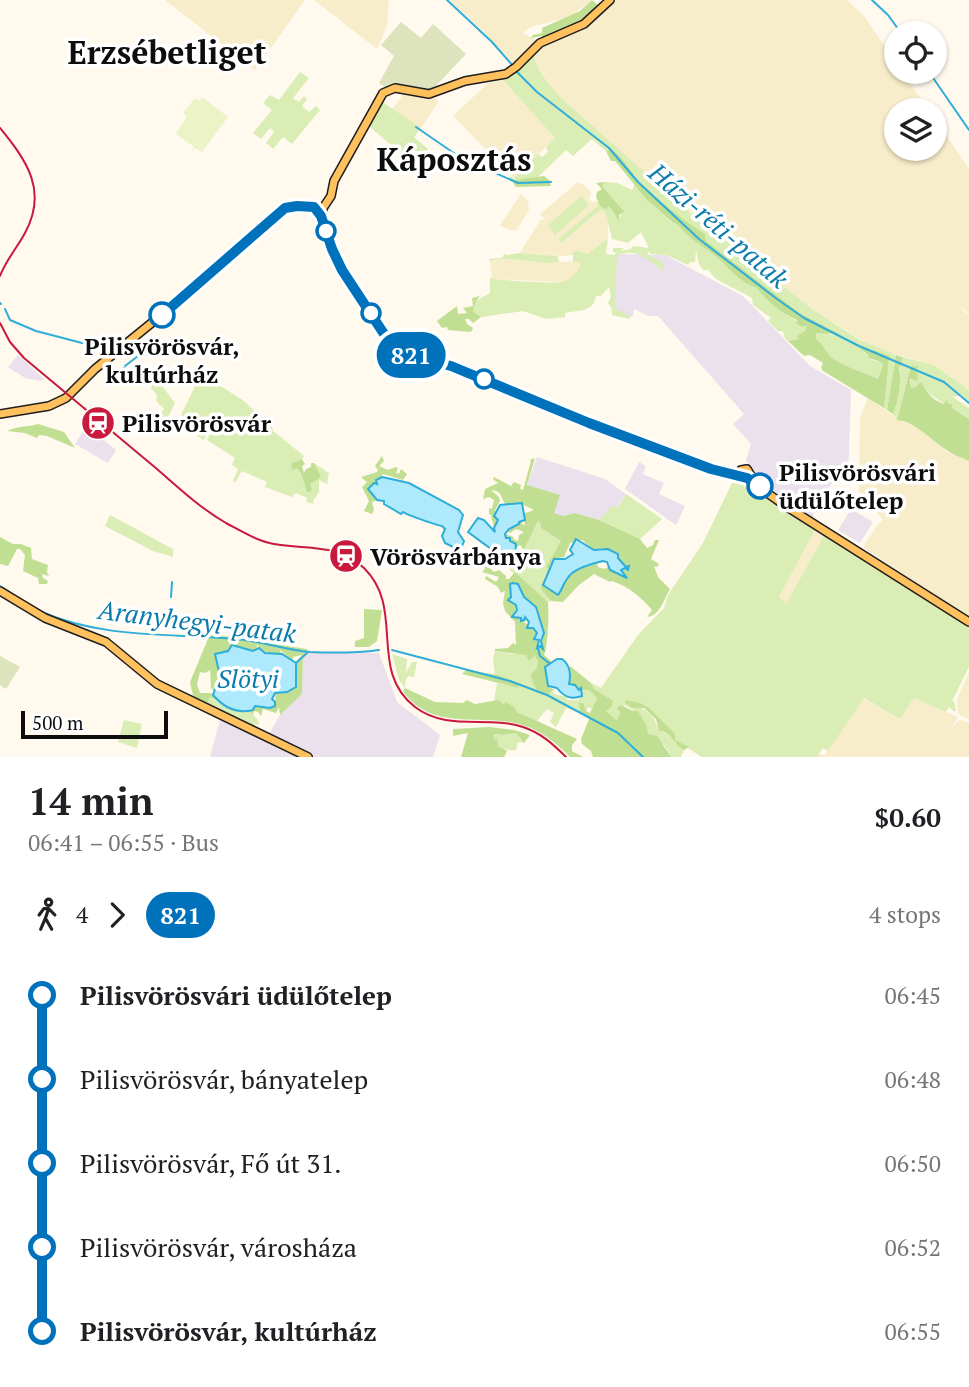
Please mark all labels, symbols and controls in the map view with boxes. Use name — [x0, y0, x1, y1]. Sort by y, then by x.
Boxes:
map controls — [884, 21, 947, 161]
button: locate — [884, 21, 947, 84]
district label: Erzsébetliget — [67, 31, 267, 73]
button: layers — [884, 98, 947, 161]
district label: Káposztás — [376, 138, 532, 180]
water label: Házi-réti-patak — [641, 154, 796, 295]
unlabelled marker — [316, 221, 336, 241]
marker: Pilisvörösvár, kultúrház — [149, 302, 175, 328]
unlabelled marker — [361, 303, 381, 323]
place label: Pilisvörösvár, kultúrház — [84, 330, 240, 390]
line badge: 821 — [371, 332, 451, 378]
text: 821 — [391, 339, 431, 371]
unlabelled marker — [474, 369, 494, 389]
station icon: Pilisvörösvár — [79, 404, 117, 442]
place label: Pilisvörösvár — [122, 407, 272, 439]
place label: Pilisvörösvári üdülőtelep — [779, 456, 936, 516]
marker: Pilisvörösvári üdülőtelep — [747, 473, 773, 499]
station icon: Vörösvárbánya — [327, 537, 365, 575]
place label: Vörösvárbánya — [370, 540, 542, 572]
water label: Aranyhegyi-patak — [94, 592, 298, 650]
water label: Slötyi — [217, 661, 279, 695]
scale bar — [21, 708, 168, 740]
text: 500 m — [32, 710, 83, 735]
text: 14 min — [28, 776, 153, 826]
text: $0.60 — [875, 800, 941, 834]
text: 06:41 – 06:55 · Bus — [28, 827, 219, 858]
icon: walk — [28, 896, 66, 934]
icon: forward — [98, 896, 136, 934]
text: 4 — [76, 899, 88, 930]
text: 821 — [160, 899, 201, 931]
text: 4 stops — [869, 899, 941, 930]
text: Pilisvörösvári üdülőtelep — [80, 978, 392, 1012]
text: 06:45 — [884, 980, 941, 1011]
text: Pilisvörösvár, bányatelep — [80, 1062, 368, 1096]
text: 06:48 — [884, 1064, 941, 1095]
text: Pilisvörösvár, Fő út 31. — [80, 1146, 342, 1180]
text: 06:50 — [884, 1148, 941, 1179]
text: Pilisvörösvár, városháza — [80, 1230, 357, 1264]
text: 06:52 — [884, 1232, 941, 1263]
text: Pilisvörösvár, kultúrház — [80, 1314, 377, 1348]
text: 06:55 — [884, 1316, 941, 1347]

